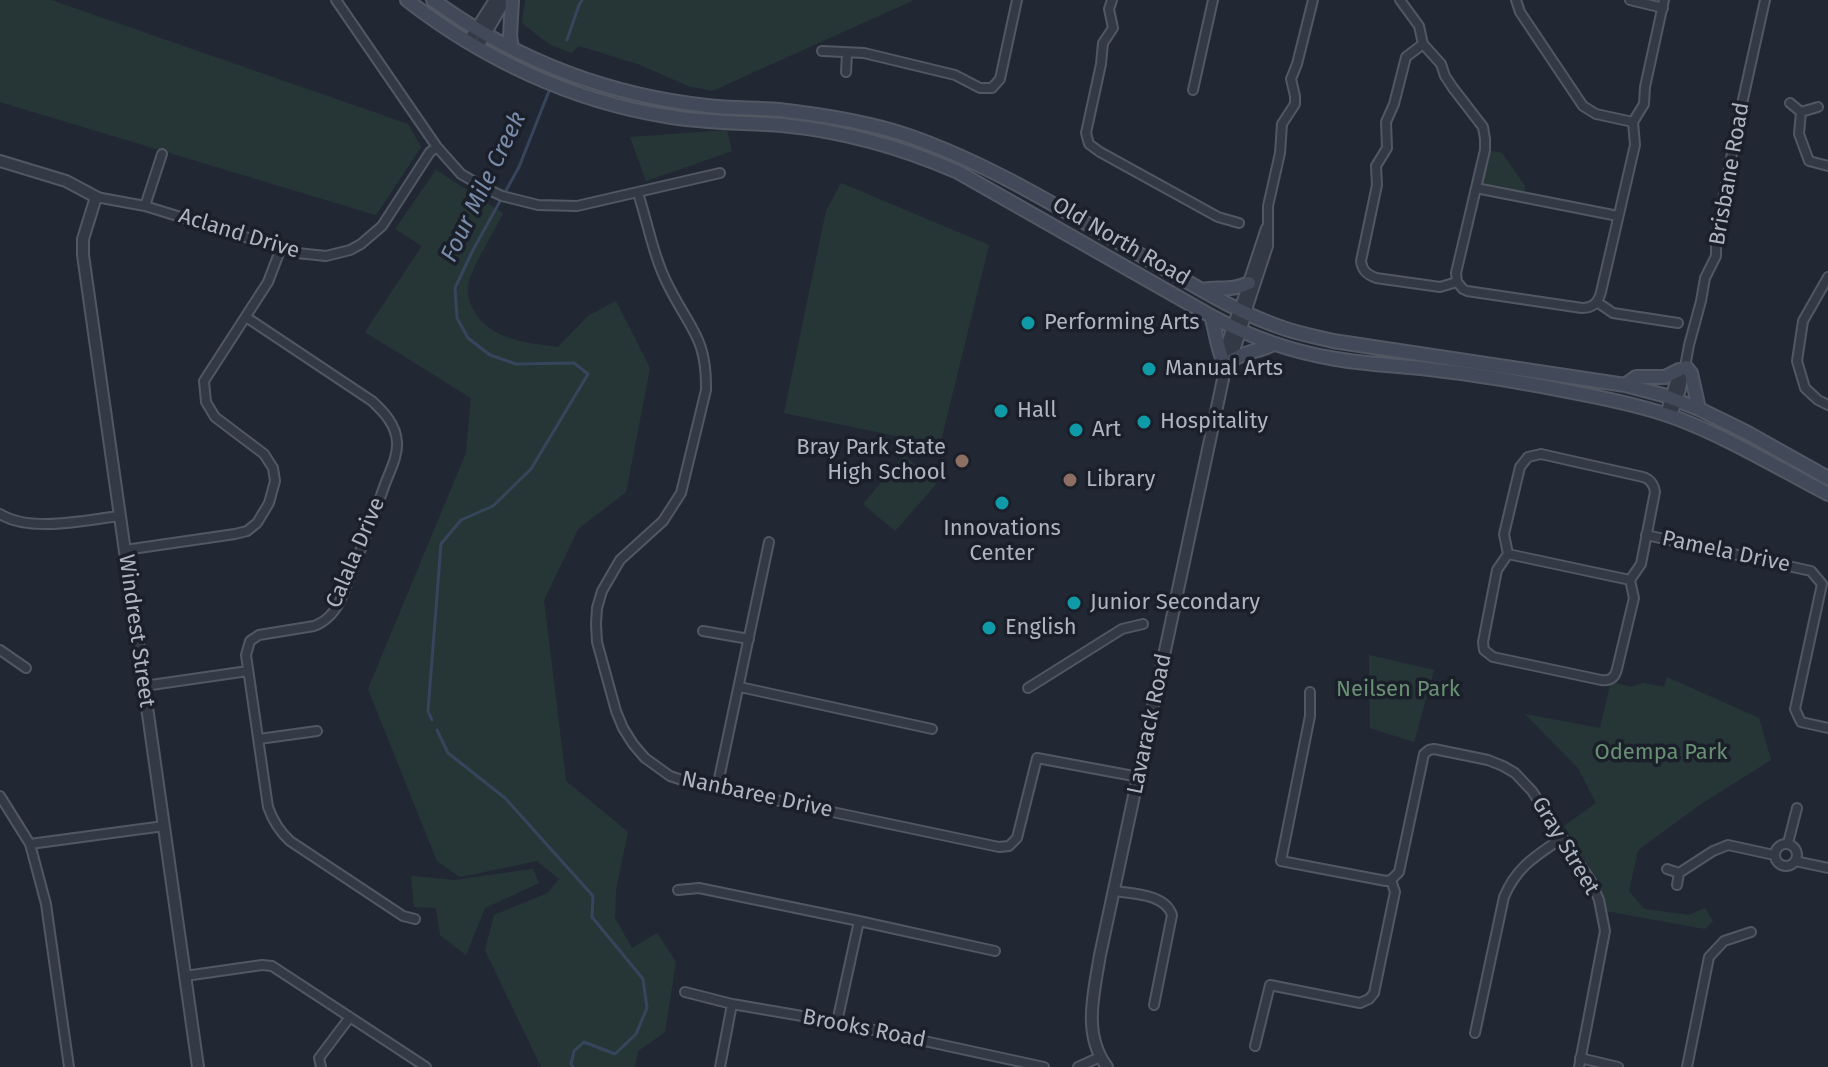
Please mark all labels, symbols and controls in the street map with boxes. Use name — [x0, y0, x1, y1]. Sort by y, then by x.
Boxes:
street label: Brisbane Road — [1704, 101, 1756, 247]
water label: Four Mile Creek — [435, 107, 533, 267]
street label: Old North Road — [1048, 192, 1194, 292]
street label: Acland Drive — [175, 203, 303, 265]
place label: Performing Arts — [1044, 310, 1200, 336]
marker: Performing Arts — [1019, 314, 1037, 332]
place label: Manual Arts — [1165, 356, 1283, 382]
marker: Manual Arts — [1140, 360, 1158, 378]
place label: Hall — [1017, 398, 1057, 424]
marker: Hall — [992, 402, 1010, 420]
place label: Hospitality — [1160, 409, 1268, 435]
marker: Hospitality — [1135, 413, 1153, 431]
place label: Art — [1092, 417, 1121, 443]
marker: Art — [1067, 421, 1085, 439]
place label: Bray Park State High School — [796, 435, 946, 486]
marker: Bray Park State High School — [953, 452, 971, 470]
place label: Library — [1086, 467, 1155, 493]
marker: Library — [1061, 471, 1079, 489]
street label: Calala Drive — [321, 494, 391, 612]
marker: Innovations Center — [993, 494, 1011, 512]
place label: Innovations Center — [943, 516, 1061, 568]
street label: Pamela Drive — [1660, 526, 1792, 578]
street label: Windrest Street — [112, 553, 160, 709]
place label: Junior Secondary — [1090, 590, 1260, 616]
marker: Junior Secondary — [1065, 594, 1083, 612]
place label: English — [1005, 615, 1077, 641]
marker: English — [980, 619, 998, 637]
street label: Lavarack Road — [1122, 651, 1178, 797]
park label: Neilsen Park — [1336, 677, 1460, 703]
park label: Odempa Park — [1594, 740, 1728, 766]
street label: Nanbaree Drive — [679, 766, 835, 824]
street label: Gray Street — [1525, 792, 1605, 900]
street label: Brooks Road — [800, 1004, 928, 1054]

